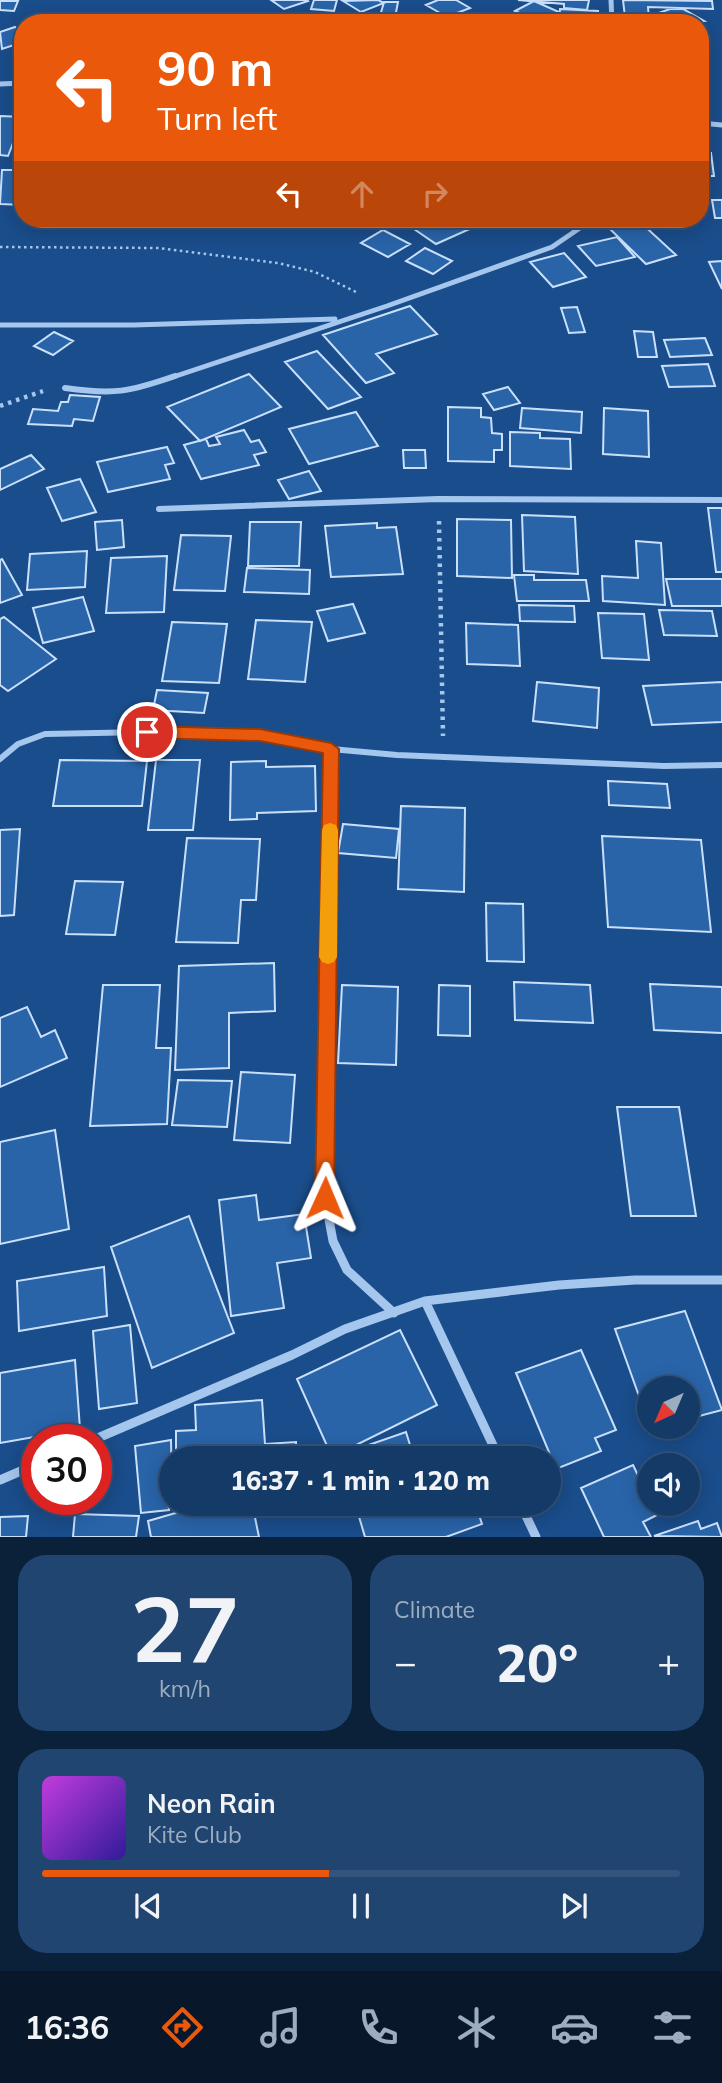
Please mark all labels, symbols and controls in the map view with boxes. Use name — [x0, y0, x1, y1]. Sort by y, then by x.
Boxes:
text: 90 m — [157, 37, 273, 98]
icon: left — [42, 42, 133, 133]
text: Turn left — [157, 98, 277, 138]
icon: left — [270, 175, 308, 213]
icon: ahead — [343, 175, 381, 213]
icon: right — [416, 175, 454, 213]
pin — [117, 702, 177, 762]
icon: arrive — [128, 713, 166, 751]
position arrow — [288, 1161, 362, 1235]
north arrow — [637, 1376, 700, 1438]
map controls — [637, 1376, 700, 1516]
speed limit sign: 30 — [21, 1424, 112, 1515]
button: sound — [637, 1453, 700, 1516]
text: 16:37 · 1 min · 120 m — [230, 1464, 490, 1497]
text: 27 — [130, 1571, 240, 1685]
text: Climate — [394, 1595, 475, 1624]
text: 20° — [496, 1630, 578, 1695]
text: − — [394, 1638, 417, 1686]
text: + — [657, 1638, 680, 1686]
text: km/h — [159, 1674, 211, 1703]
text: Neon Rain — [147, 1787, 276, 1820]
text: Kite Club — [147, 1820, 242, 1849]
icon: previous — [129, 1887, 167, 1925]
icon: pause — [342, 1887, 380, 1925]
icon: next — [555, 1887, 593, 1925]
icon: directions — [158, 2003, 207, 2052]
icon: music — [256, 2003, 305, 2052]
icon: phone — [354, 2003, 403, 2052]
icon: climate — [452, 2003, 501, 2052]
icon: car — [550, 2003, 599, 2052]
icon: filters — [648, 2003, 697, 2052]
text: 16:36 — [25, 2007, 109, 2047]

